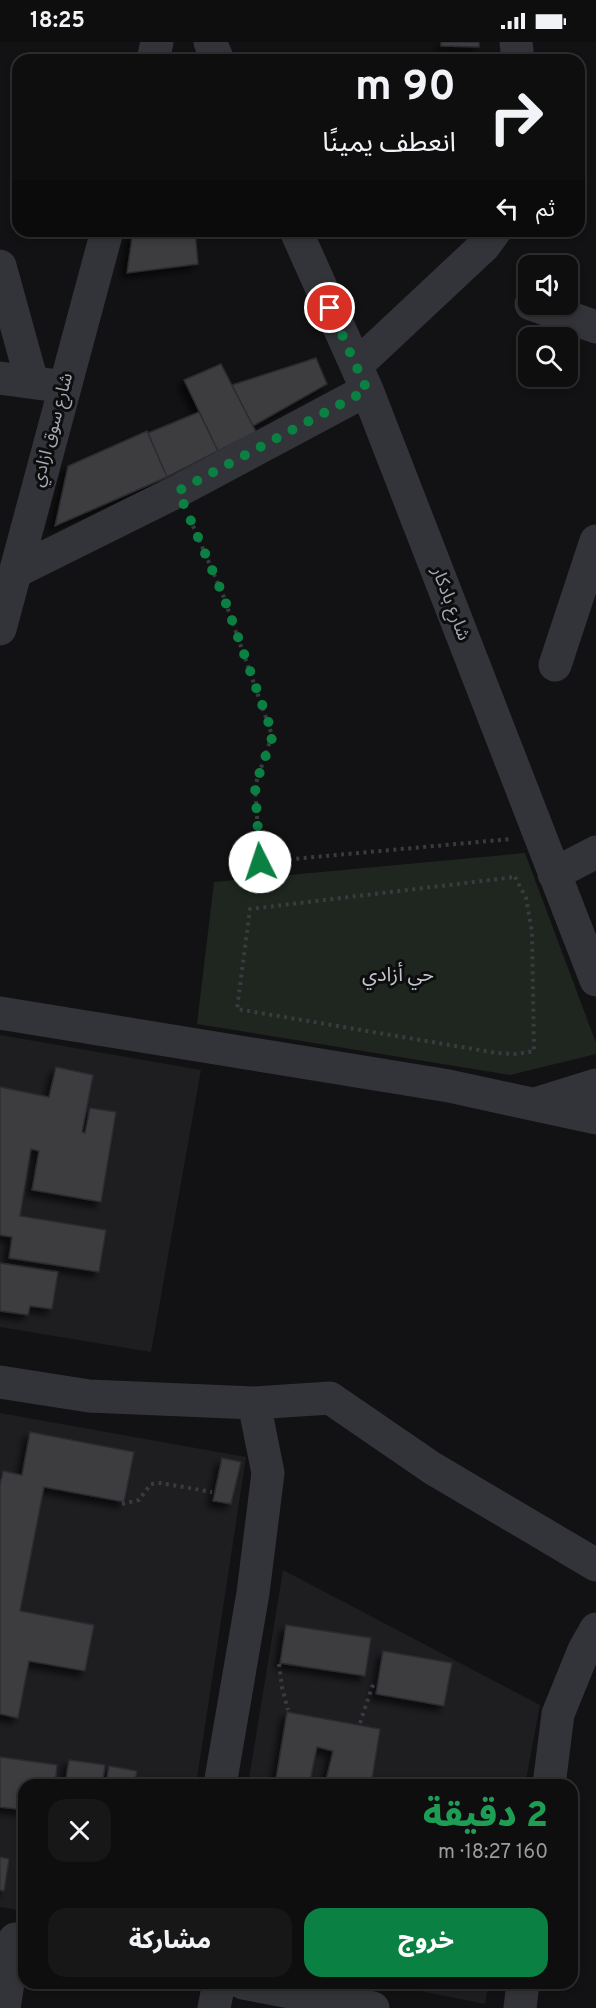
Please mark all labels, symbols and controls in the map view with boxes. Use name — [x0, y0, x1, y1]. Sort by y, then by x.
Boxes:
text: 18:25 — [30, 8, 85, 35]
text: 90 m — [355, 62, 456, 115]
icon: right — [477, 78, 555, 156]
text: انعطف يمينًا — [322, 127, 456, 161]
icon: left — [491, 192, 524, 225]
text: ثم — [536, 197, 555, 224]
map controls — [518, 255, 578, 387]
button: sound — [518, 255, 578, 315]
pin — [304, 282, 355, 333]
icon: arrive — [313, 291, 346, 324]
button: search — [518, 327, 578, 387]
street label: شارع سوق ازادي — [27, 370, 80, 490]
street label: شارع بادكار — [424, 563, 475, 645]
position arrow — [228, 830, 292, 894]
district label: حي أزادي — [362, 962, 434, 990]
text: 2 دقيقة — [423, 1794, 548, 1840]
button: close — [48, 1799, 111, 1862]
text: 160 m · 18:27 — [438, 1840, 548, 1866]
button: مشاركة — [48, 1908, 292, 1977]
button: خروج — [304, 1908, 548, 1977]

